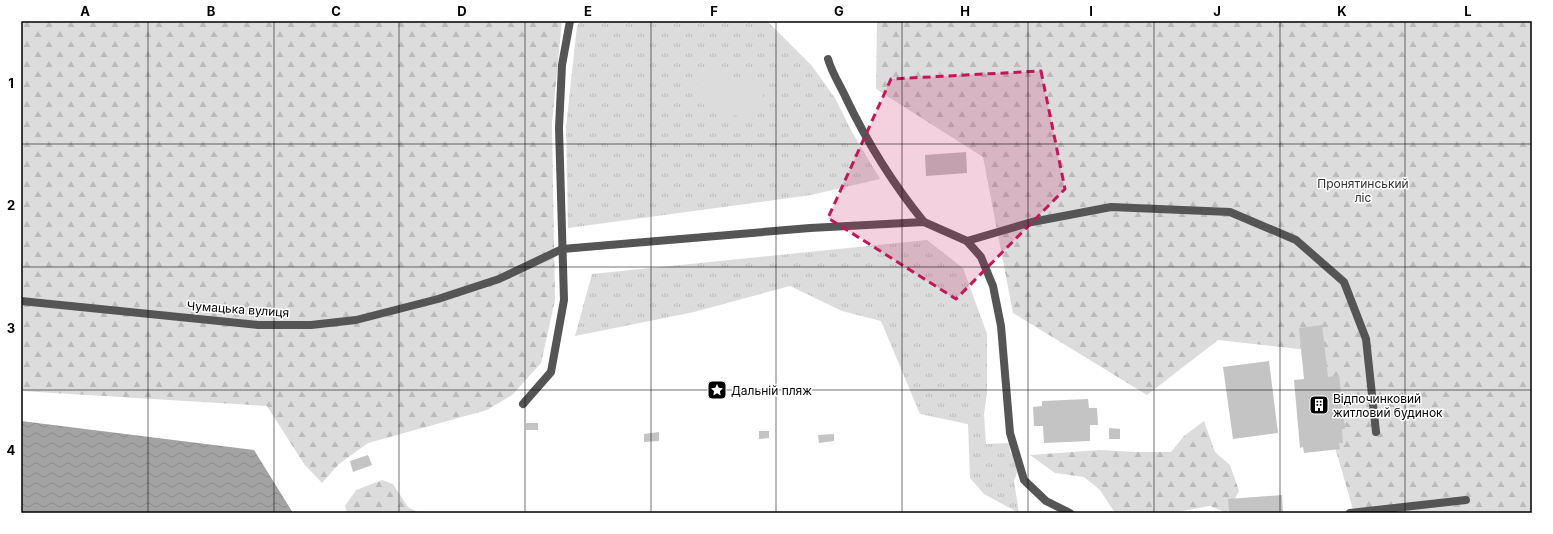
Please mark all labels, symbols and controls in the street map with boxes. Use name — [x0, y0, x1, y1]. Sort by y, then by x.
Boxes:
text: A — [80, 3, 90, 19]
text: B — [207, 3, 216, 19]
text: C — [331, 3, 341, 19]
text: D — [457, 3, 467, 19]
text: E — [584, 3, 592, 19]
text: F — [710, 3, 718, 19]
text: G — [834, 3, 844, 19]
text: H — [960, 3, 970, 19]
text: I — [1089, 3, 1093, 19]
text: J — [1213, 3, 1221, 19]
text: K — [1337, 3, 1347, 19]
text: L — [1464, 3, 1472, 19]
text: 1 — [8, 75, 14, 91]
park label: Пронятинський ліс — [1317, 176, 1409, 205]
text: 2 — [7, 197, 15, 213]
street label: Чумацька вулиця — [186, 298, 290, 320]
text: 3 — [7, 320, 15, 336]
place icon: Дальній пляж — [706, 379, 728, 401]
place label: Дальній пляж — [731, 383, 812, 398]
place label: Відпочинковий житловий будинок — [1333, 391, 1443, 420]
building icon: Відпочинковий житловий будинок — [1308, 394, 1330, 416]
text: 4 — [7, 442, 16, 458]

